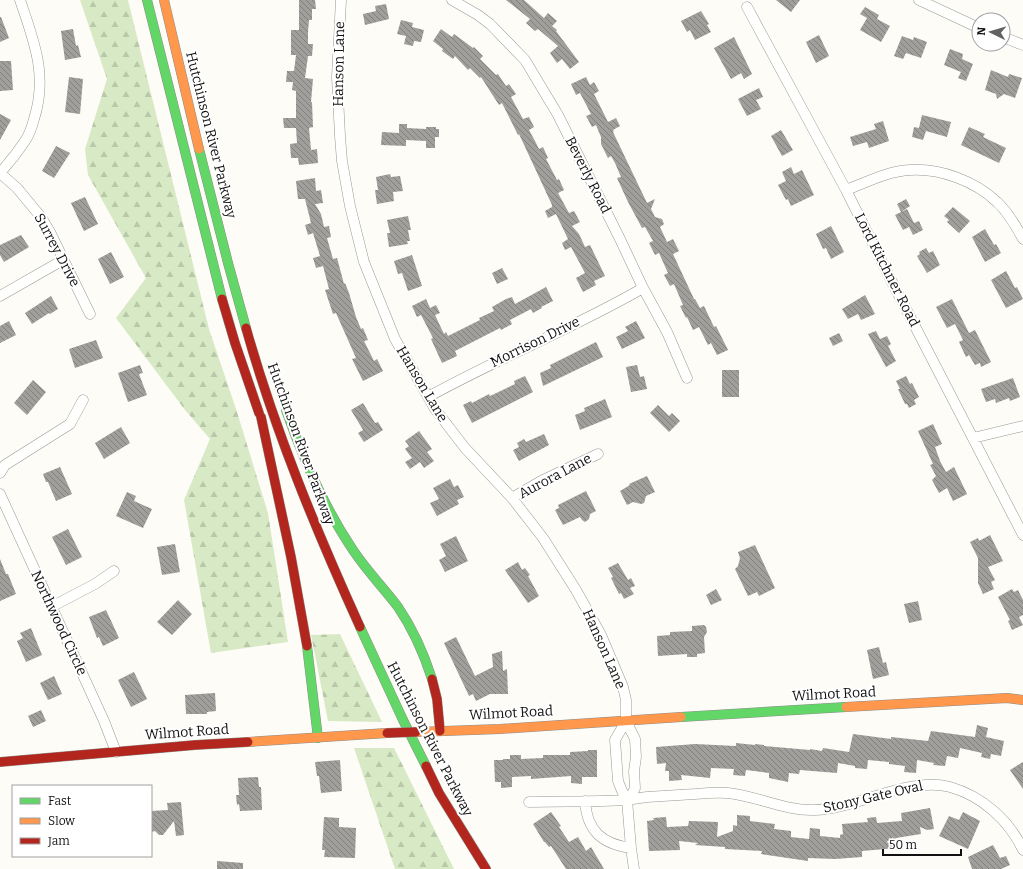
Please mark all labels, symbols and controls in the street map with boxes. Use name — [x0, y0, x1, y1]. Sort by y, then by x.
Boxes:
north arrow — [971, 12, 1011, 52]
street label: Hanson Lane — [330, 21, 348, 107]
text: N — [975, 26, 988, 36]
street label: Hutchinson River Parkway — [182, 50, 240, 221]
street label: Beverly Road — [561, 134, 615, 216]
street label: Surrey Drive — [31, 210, 83, 290]
street label: Lord Kitchner Road — [851, 210, 923, 330]
street label: Morrison Drive — [488, 313, 582, 371]
street label: Hanson Lane — [393, 343, 451, 425]
street label: Hutchinson River Parkway — [264, 361, 338, 528]
street label: Aurora Lane — [516, 450, 594, 502]
street label: Northwood Circle — [27, 568, 91, 678]
street label: Hanson Lane — [579, 606, 629, 692]
street label: Hutchinson River Parkway — [384, 659, 477, 820]
street label: Wilmot Road — [792, 683, 876, 705]
street label: Wilmot Road — [469, 702, 553, 724]
street label: Wilmot Road — [144, 721, 230, 743]
street label: Stony Gate Oval — [821, 777, 925, 817]
legend — [12, 785, 152, 857]
text: Fast — [48, 794, 72, 808]
text: Slow — [48, 814, 75, 828]
scale bar — [883, 831, 961, 857]
text: Jam — [47, 834, 70, 848]
text: 50 m — [889, 838, 918, 852]

